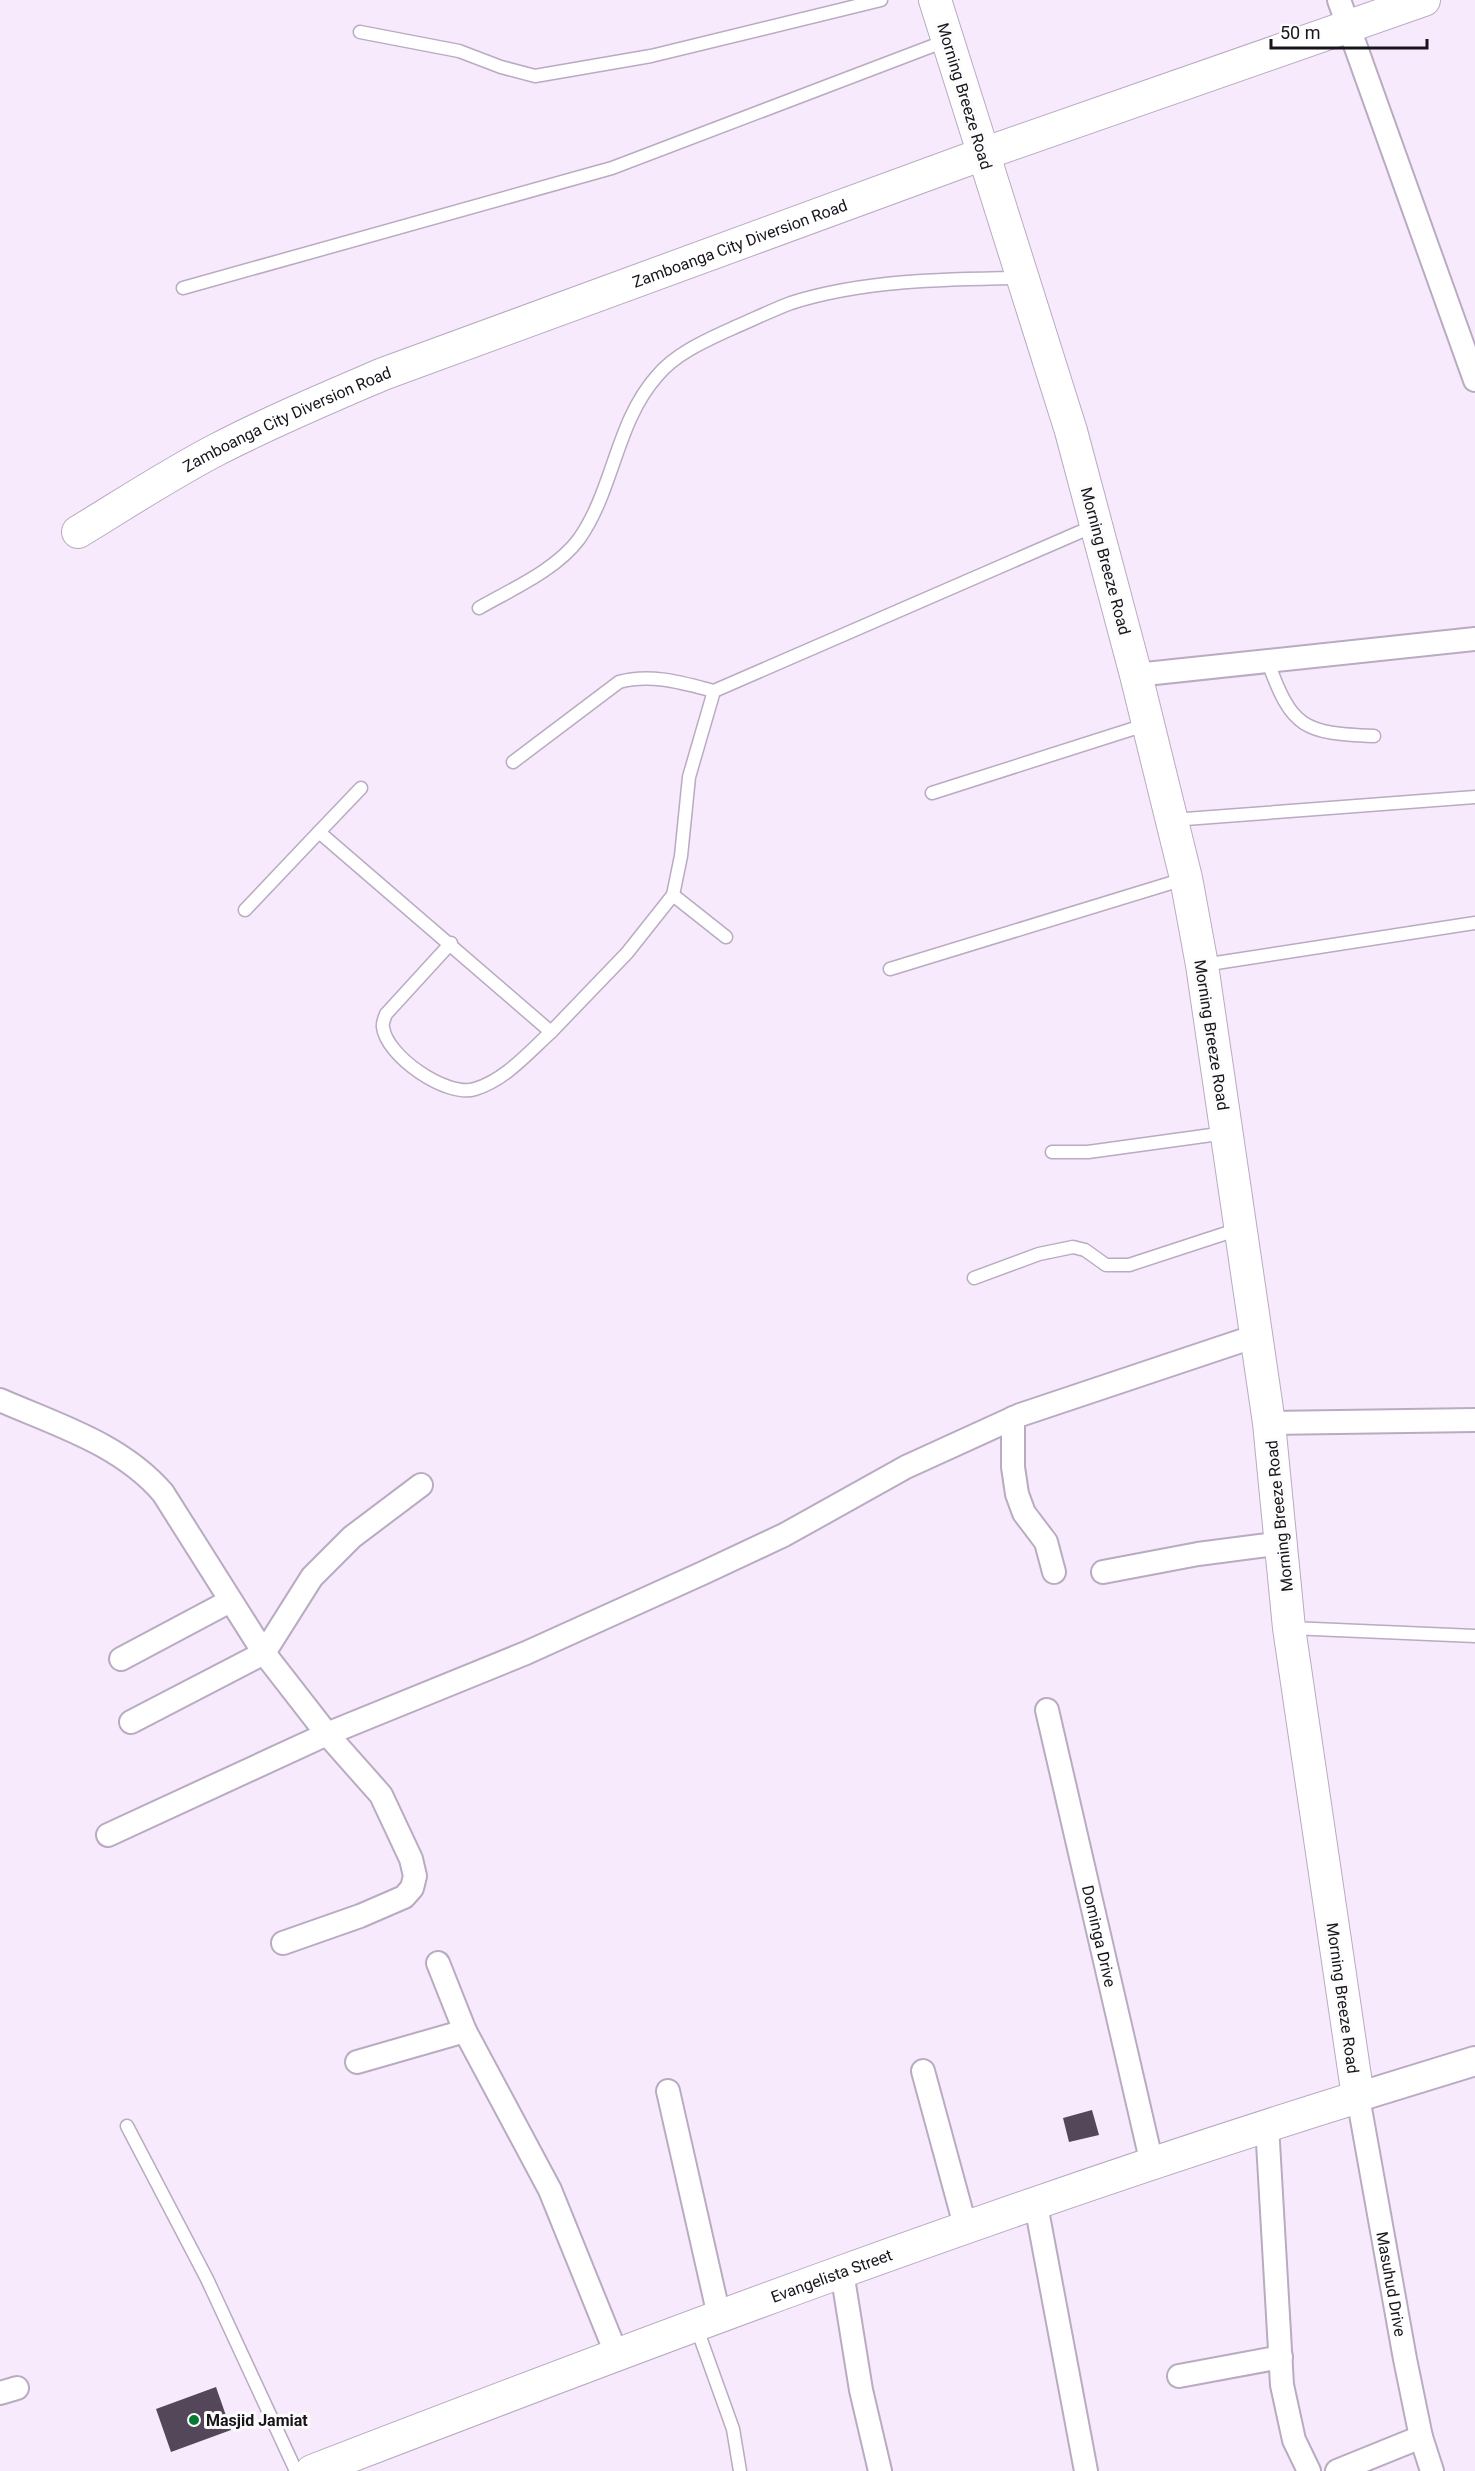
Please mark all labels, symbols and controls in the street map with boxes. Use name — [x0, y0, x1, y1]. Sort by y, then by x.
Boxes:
scale bar — [1271, 12, 1427, 50]
street label: Morning Breeze Road — [933, 21, 996, 172]
text: 50 m — [1280, 22, 1320, 43]
street label: Zamboanga City Diversion Road — [630, 196, 850, 292]
street label: Zamboanga City Diversion Road — [180, 363, 394, 476]
street label: Morning Breeze Road — [1077, 485, 1134, 637]
street label: Morning Breeze Road — [1190, 958, 1233, 1112]
street label: Morning Breeze Road — [1262, 1439, 1297, 1593]
street label: Dominga Drive — [1078, 1883, 1120, 1989]
street label: Morning Breeze Road — [1323, 1921, 1363, 2075]
street label: Masuhud Drive — [1372, 2230, 1410, 2338]
street label: Evangelista Street — [768, 2245, 895, 2307]
place label: Masjid Jamiat — [206, 2411, 308, 2430]
marker: Masjid Jamiat — [187, 2413, 201, 2427]

